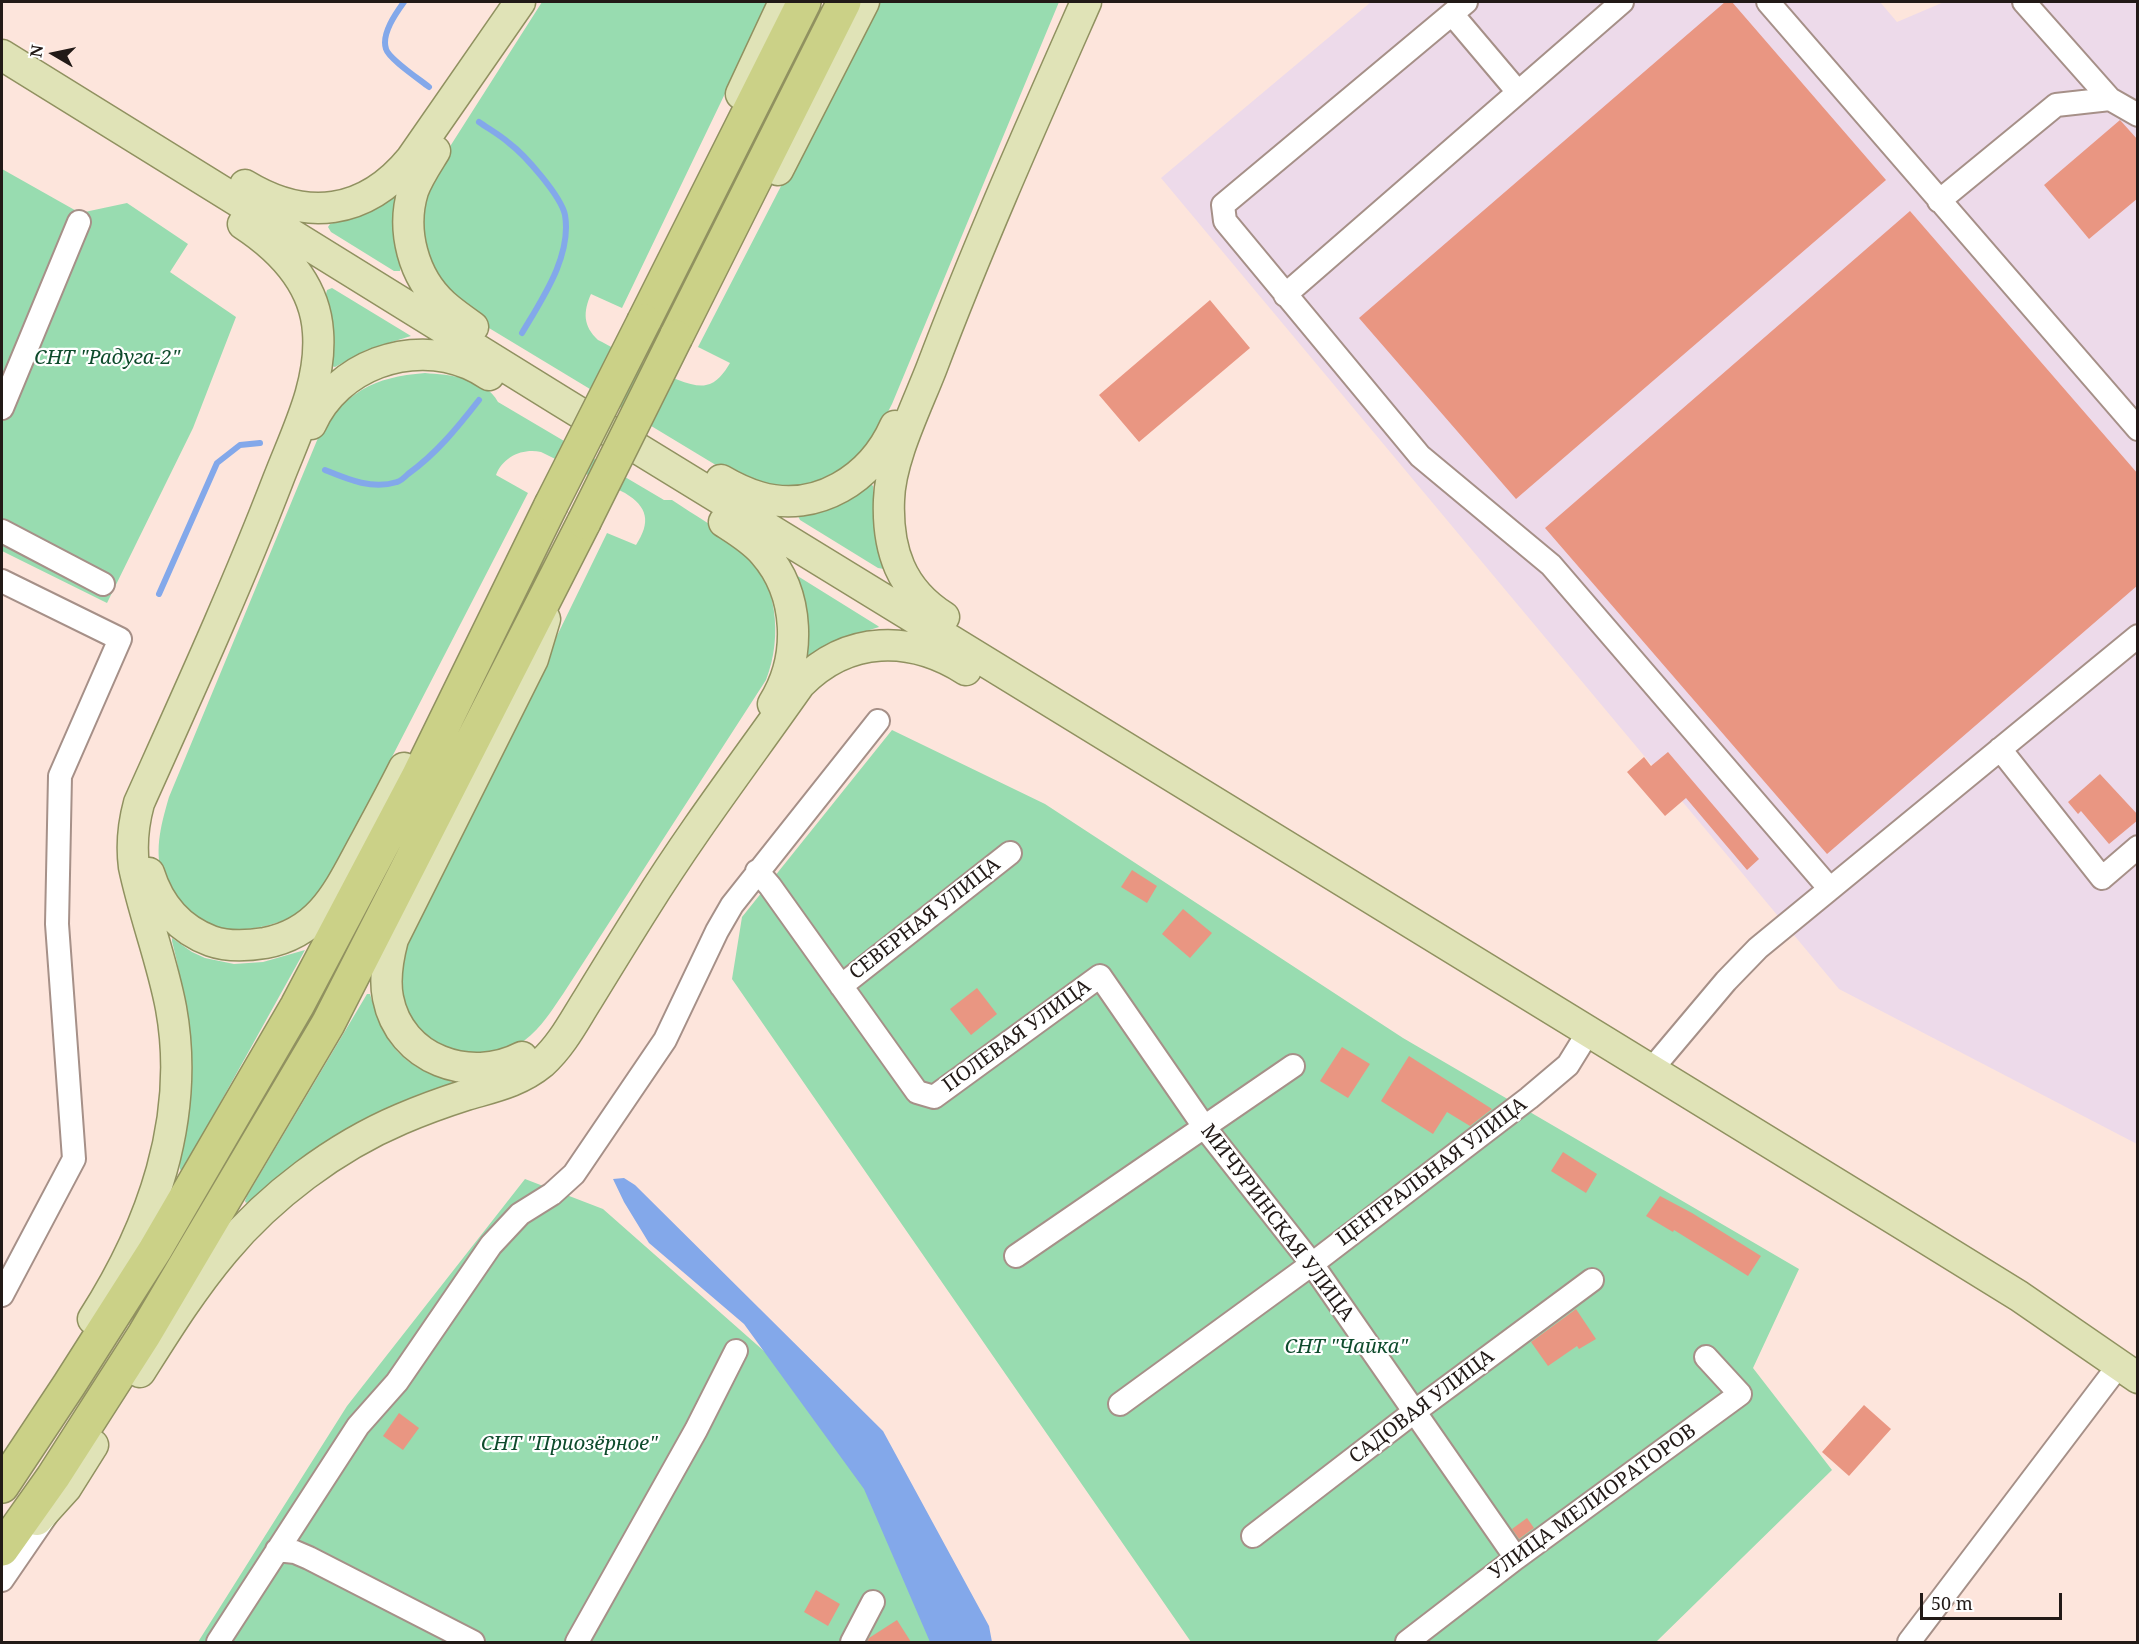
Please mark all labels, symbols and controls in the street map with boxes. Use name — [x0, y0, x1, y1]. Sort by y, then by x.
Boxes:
north arrow — [24, 24, 84, 84]
text: N — [24, 43, 48, 59]
park label: СНТ "Радуга-2" — [34, 346, 180, 370]
street label: СЕВЕРНАЯ УЛИЦА — [845, 853, 1005, 985]
street label: ПОЛЕВАЯ УЛИЦА — [938, 974, 1096, 1098]
street label: ЦЕНТРАЛЬНАЯ УЛИЦА — [1332, 1093, 1532, 1251]
street label: МИЧУРИНСКАЯ УЛИЦА — [1195, 1120, 1359, 1326]
park label: СНТ "Чайка" — [1284, 1335, 1408, 1359]
street label: САДОВАЯ УЛИЦА — [1345, 1345, 1499, 1469]
street label: УЛИЦА МЕЛИОРАТОРОВ — [1485, 1419, 1701, 1585]
park label: СНТ "Приозёрное" — [481, 1432, 657, 1456]
scale bar — [1923, 1581, 2066, 1619]
text: 50 m — [1931, 1591, 1973, 1615]

